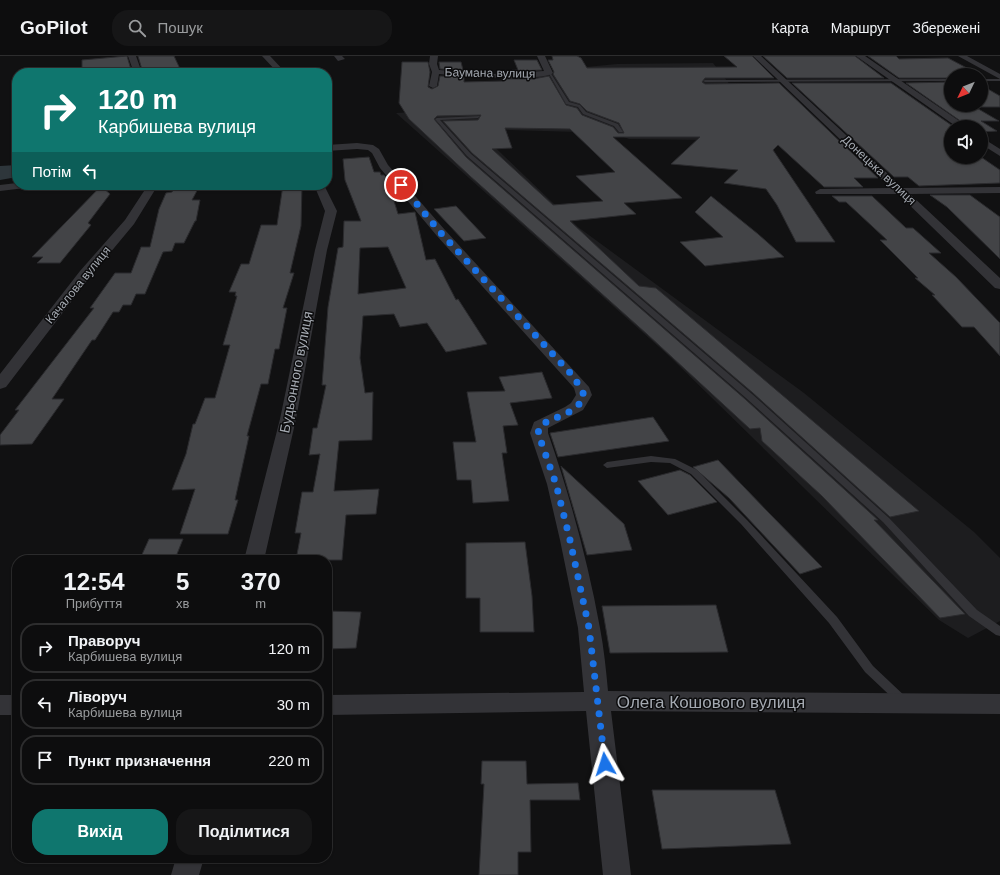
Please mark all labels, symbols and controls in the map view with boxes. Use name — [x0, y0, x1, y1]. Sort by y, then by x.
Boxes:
search box — [112, 10, 392, 46]
text: GoPilot — [20, 17, 88, 38]
icon: search — [126, 17, 148, 39]
text: Пошук — [158, 19, 203, 36]
text: Карта — [771, 20, 809, 36]
text: Маршрут — [831, 20, 890, 36]
text: Збережені — [912, 20, 980, 36]
street label: Баумана вулиця — [445, 65, 535, 81]
north arrow — [944, 68, 988, 112]
map controls — [944, 68, 988, 164]
icon: right — [32, 84, 84, 136]
text: 120 m — [98, 84, 177, 115]
text: Карбишева вулиця — [98, 117, 256, 137]
button: sound — [944, 120, 988, 164]
street label: Донецька вулиця — [839, 132, 919, 208]
icon: left — [79, 160, 101, 182]
text: Потім — [32, 163, 71, 180]
pin — [384, 168, 418, 202]
icon: arrive — [390, 174, 412, 196]
street label: Качалова вулиця — [43, 244, 113, 326]
street label: Будьонного вулиця — [276, 310, 316, 434]
text: 12:54 — [63, 568, 125, 595]
text: 5 — [176, 568, 189, 595]
text: 370 — [241, 568, 281, 595]
text: Прибуття — [66, 596, 122, 611]
text: хв — [176, 596, 189, 611]
text: m — [255, 596, 266, 611]
text: Праворуч — [68, 632, 141, 649]
icon: right — [34, 637, 56, 659]
text: 120 m — [268, 640, 310, 657]
text: Карбишева вулиця — [68, 649, 182, 664]
text: Ліворуч — [68, 688, 127, 705]
icon: left — [34, 693, 56, 715]
street label: Олега Кошового вулиця — [617, 693, 805, 712]
text: 30 m — [277, 696, 310, 713]
text: Карбишева вулиця — [68, 705, 182, 720]
position arrow — [584, 743, 626, 785]
icon: arrive — [34, 749, 56, 771]
text: Пункт призначення — [68, 752, 211, 769]
text: 220 m — [268, 752, 310, 769]
button: Вихід — [32, 809, 168, 855]
button: Поділитися — [176, 809, 312, 855]

